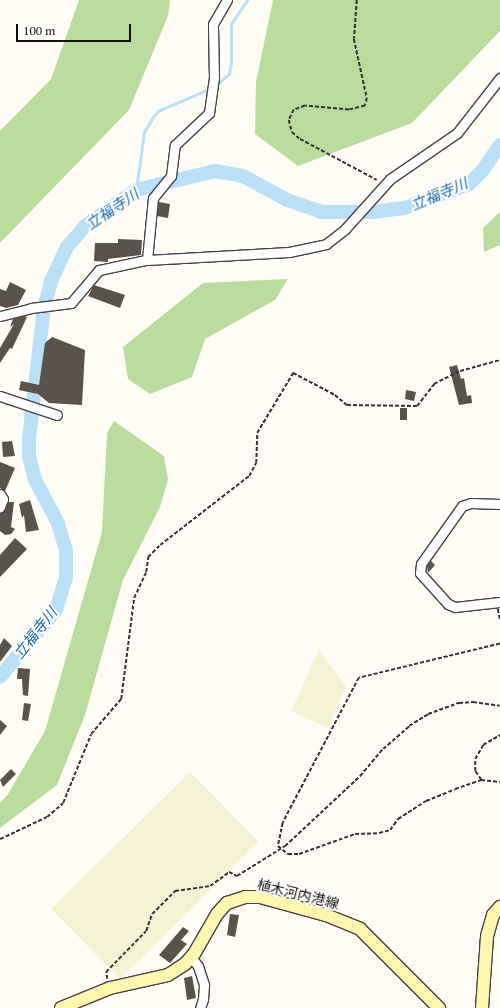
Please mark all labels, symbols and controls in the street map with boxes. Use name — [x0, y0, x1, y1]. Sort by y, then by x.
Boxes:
scale bar — [18, 16, 133, 42]
text: 100 m — [23, 23, 55, 38]
water label: 立福寺川 — [408, 174, 470, 214]
water label: 立福寺川 — [82, 185, 142, 233]
water label: 立福寺川 — [9, 604, 61, 662]
street label: 植木河内港線 — [255, 876, 341, 912]

